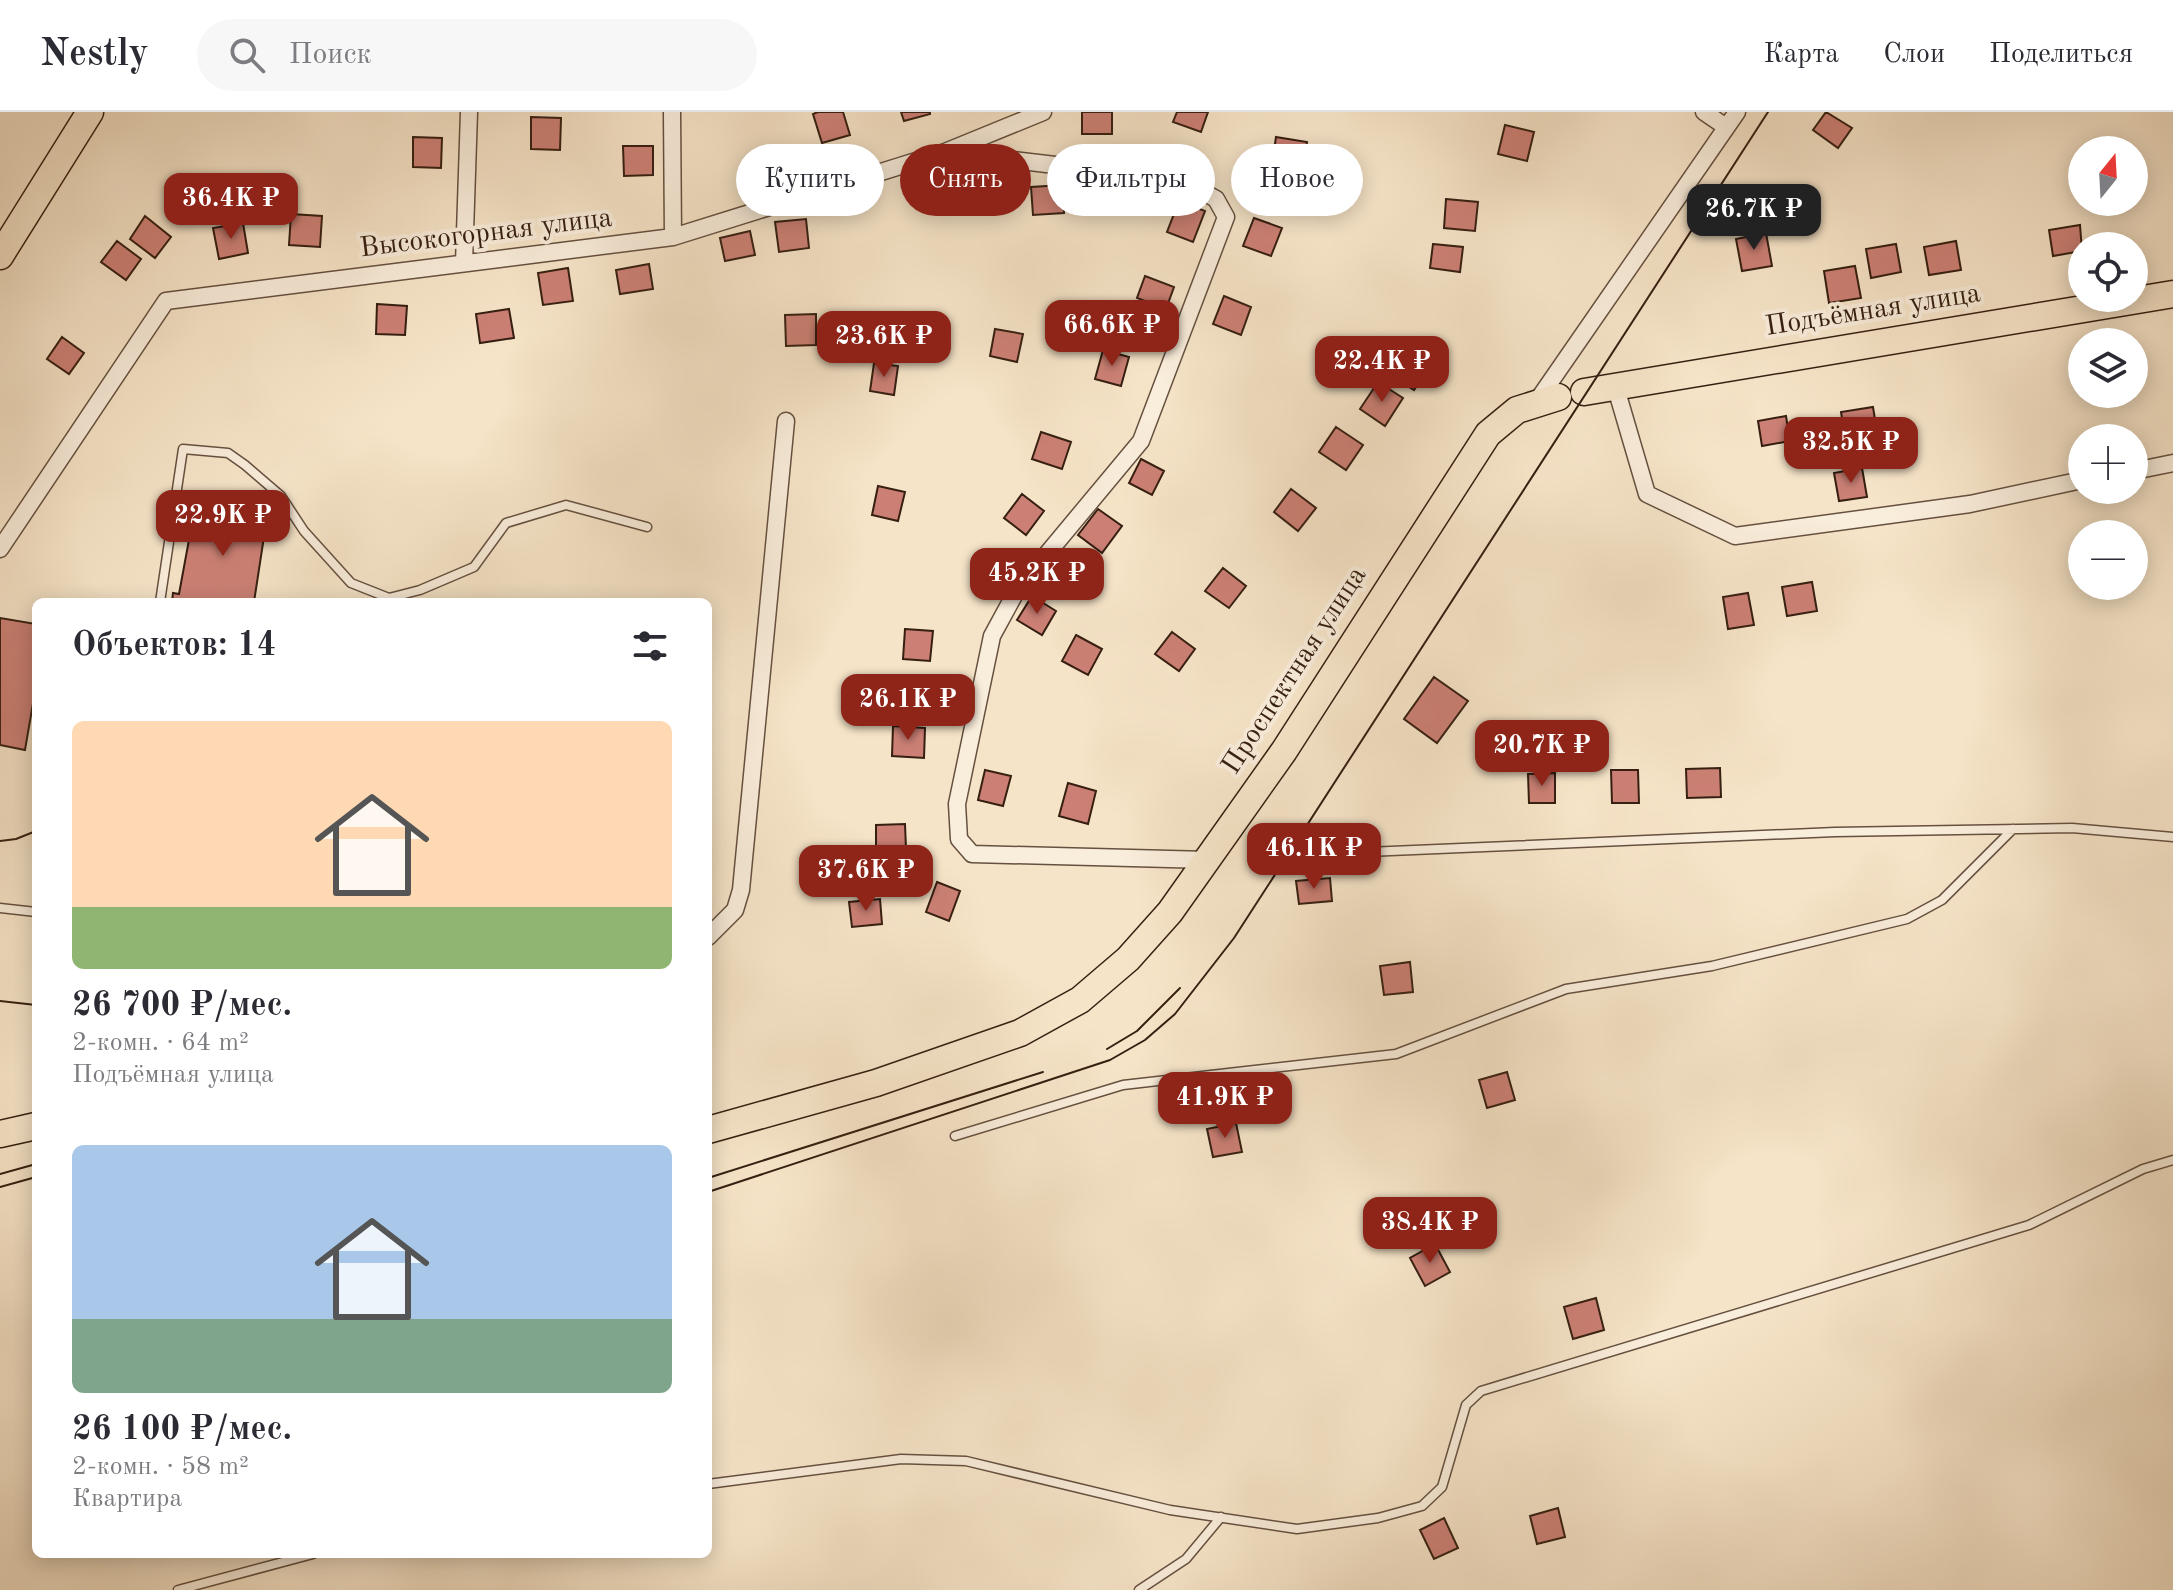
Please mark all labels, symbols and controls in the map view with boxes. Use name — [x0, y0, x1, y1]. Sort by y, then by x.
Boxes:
search box — [197, 19, 757, 91]
icon: search — [225, 33, 269, 77]
text: Nestly — [40, 36, 149, 74]
text: Поиск — [289, 40, 372, 70]
text: Карта — [1763, 41, 1839, 69]
text: Слои — [1883, 41, 1945, 69]
text: Поделиться — [1989, 41, 2133, 69]
north arrow — [2068, 136, 2148, 216]
map controls — [2068, 136, 2148, 600]
chip: Купить — [736, 144, 884, 216]
chip: Снять — [900, 144, 1031, 216]
chip: Фильтры — [1047, 144, 1215, 216]
chip: Новое — [1231, 144, 1363, 216]
pin: 36.4K ₽ — [157, 173, 305, 241]
pin: 26.7K ₽ — [1680, 184, 1828, 252]
text: 36.4K ₽ — [182, 186, 280, 212]
text: 26.7K ₽ — [1705, 197, 1803, 223]
street label: Высокогорная улица — [358, 205, 614, 263]
button: locate — [2068, 232, 2148, 312]
street label: Подъёмная улица — [1763, 280, 1983, 342]
pin: 66.6K ₽ — [1038, 300, 1186, 368]
pin: 23.6K ₽ — [810, 311, 958, 379]
text: 66.6K ₽ — [1063, 313, 1161, 339]
text: 23.6K ₽ — [835, 324, 933, 350]
button: layers — [2068, 328, 2148, 408]
pin: 22.4K ₽ — [1308, 336, 1456, 404]
text: 22.4K ₽ — [1333, 349, 1431, 375]
pin: 32.5K ₽ — [1777, 417, 1925, 485]
button: + — [2068, 424, 2148, 504]
text: 32.5K ₽ — [1802, 430, 1900, 456]
pin: 22.9K ₽ — [149, 490, 297, 558]
text: 22.9K ₽ — [174, 503, 272, 529]
button: − — [2068, 520, 2148, 600]
pin: 45.2K ₽ — [963, 548, 1111, 616]
text: 45.2K ₽ — [988, 561, 1086, 587]
street label: Проспектная улица — [1218, 562, 1373, 780]
icon: filters — [628, 624, 672, 668]
text: Объектов: 14 — [72, 629, 276, 663]
pin: 26.1K ₽ — [834, 674, 982, 742]
text: 26.1K ₽ — [859, 687, 957, 713]
pin: 20.7K ₽ — [1468, 720, 1616, 788]
text: 20.7K ₽ — [1493, 733, 1591, 759]
icon: home — [300, 773, 444, 917]
pin: 46.1K ₽ — [1240, 823, 1388, 891]
text: 46.1K ₽ — [1265, 836, 1363, 862]
pin: 37.6K ₽ — [792, 845, 940, 913]
text: 37.6K ₽ — [817, 858, 915, 884]
text: 26 700 ₽/мес. — [72, 989, 292, 1023]
text: 2-комн. · 64 m² — [72, 1030, 249, 1056]
text: Подъёмная улица — [72, 1062, 274, 1088]
pin: 41.9K ₽ — [1151, 1072, 1299, 1140]
text: 41.9K ₽ — [1176, 1085, 1274, 1111]
icon: home — [300, 1197, 444, 1341]
pin: 38.4K ₽ — [1356, 1197, 1504, 1265]
text: 38.4K ₽ — [1381, 1210, 1479, 1236]
text: 26 100 ₽/мес. — [72, 1413, 292, 1447]
text: 2-комн. · 58 m² — [72, 1454, 249, 1480]
text: Квартира — [72, 1486, 182, 1512]

